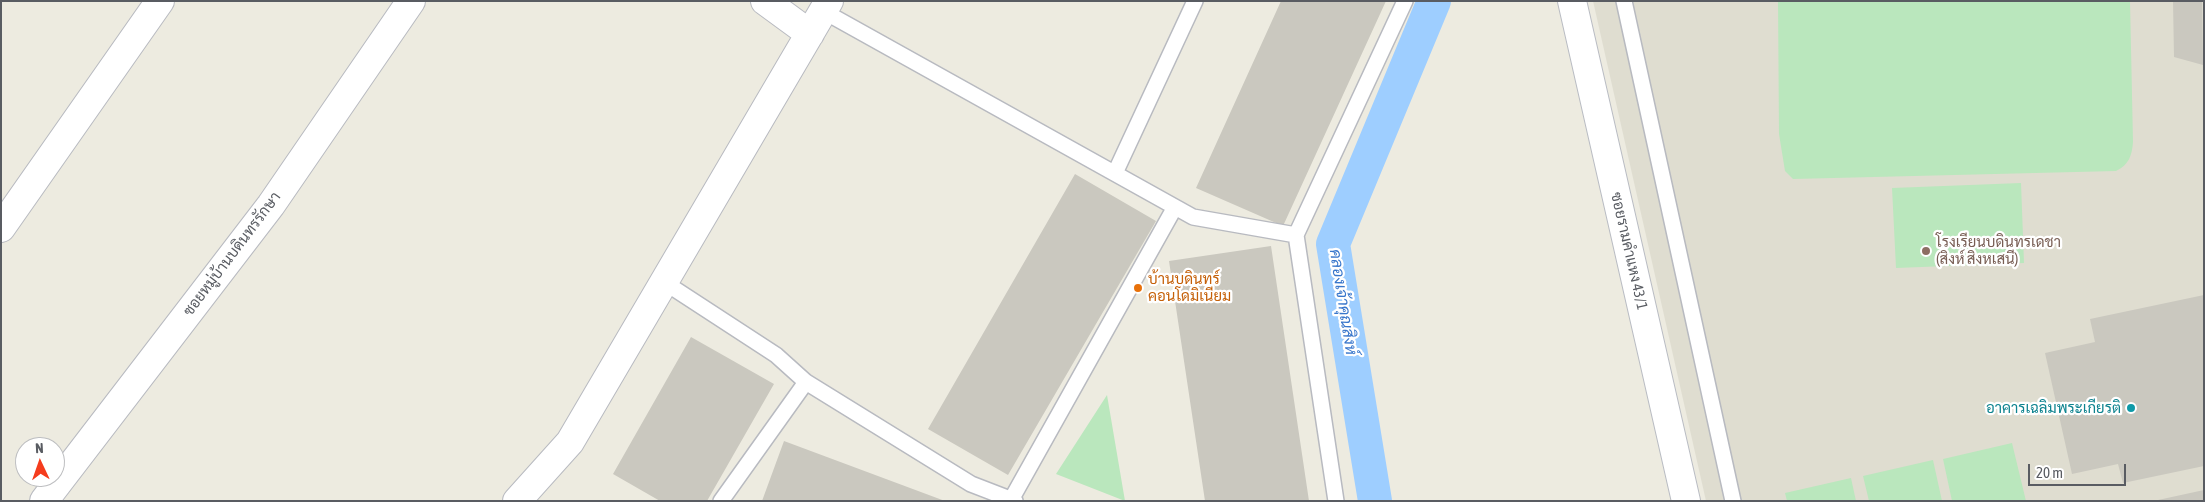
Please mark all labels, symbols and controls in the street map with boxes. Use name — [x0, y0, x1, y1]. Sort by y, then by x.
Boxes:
street label: ซอยหมู่บ้านบดินทรรักษา — [180, 189, 284, 319]
street label: ซอยรามคำแหง 43/1 — [1607, 191, 1651, 311]
place label: โรงเรียนบดินทรเดชา (สิงห์ สิงหเสนี) — [1936, 233, 2061, 268]
marker: โรงเรียนบดินทรเดชา (สิงห์ สิงหเสนี) — [1920, 245, 1932, 257]
water label: คลองเจ้าคุณสิงห์ — [1325, 248, 1361, 356]
place label: บ้านบดินทร์ คอนโดมิเนียม — [1148, 270, 1231, 305]
marker: บ้านบดินทร์ คอนโดมิเนียม — [1132, 282, 1144, 294]
place label: อาคารเฉลิมพระเกียรติ — [1986, 399, 2121, 417]
marker: อาคารเฉลิมพระเกียรติ — [2125, 402, 2137, 414]
north arrow — [15, 437, 65, 487]
text: N — [35, 440, 44, 456]
scale bar — [2030, 454, 2128, 486]
text: 20 m — [2036, 464, 2063, 481]

